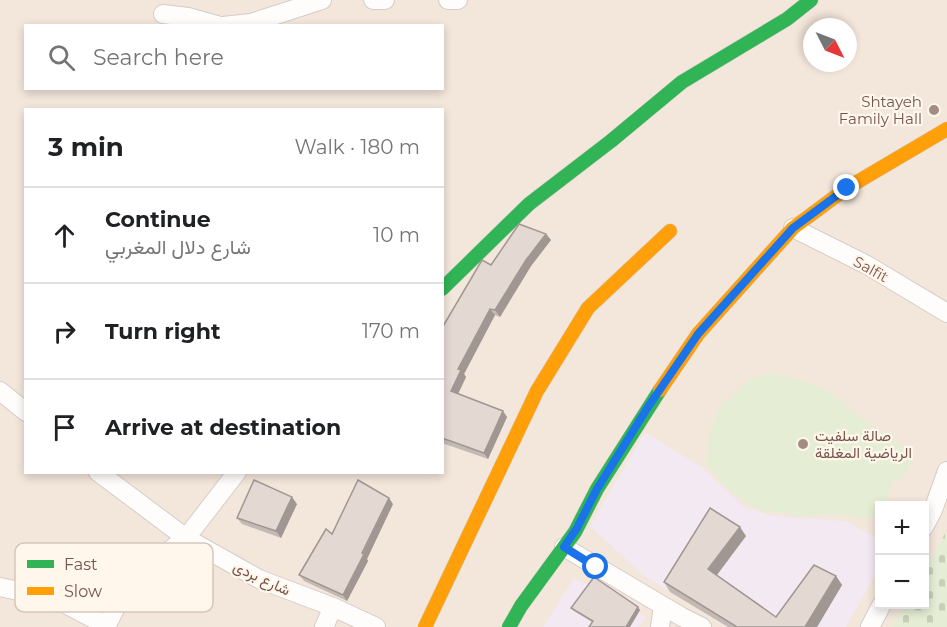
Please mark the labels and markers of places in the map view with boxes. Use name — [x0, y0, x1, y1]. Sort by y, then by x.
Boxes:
place label: Shtayeh Family Hall — [839, 92, 922, 128]
marker: Shtayeh Family Hall — [927, 103, 941, 117]
place label: صالة سلفيت الرياضية المغلقة — [815, 426, 912, 462]
marker: صالة سلفيت الرياضية المغلقة — [796, 437, 810, 451]

